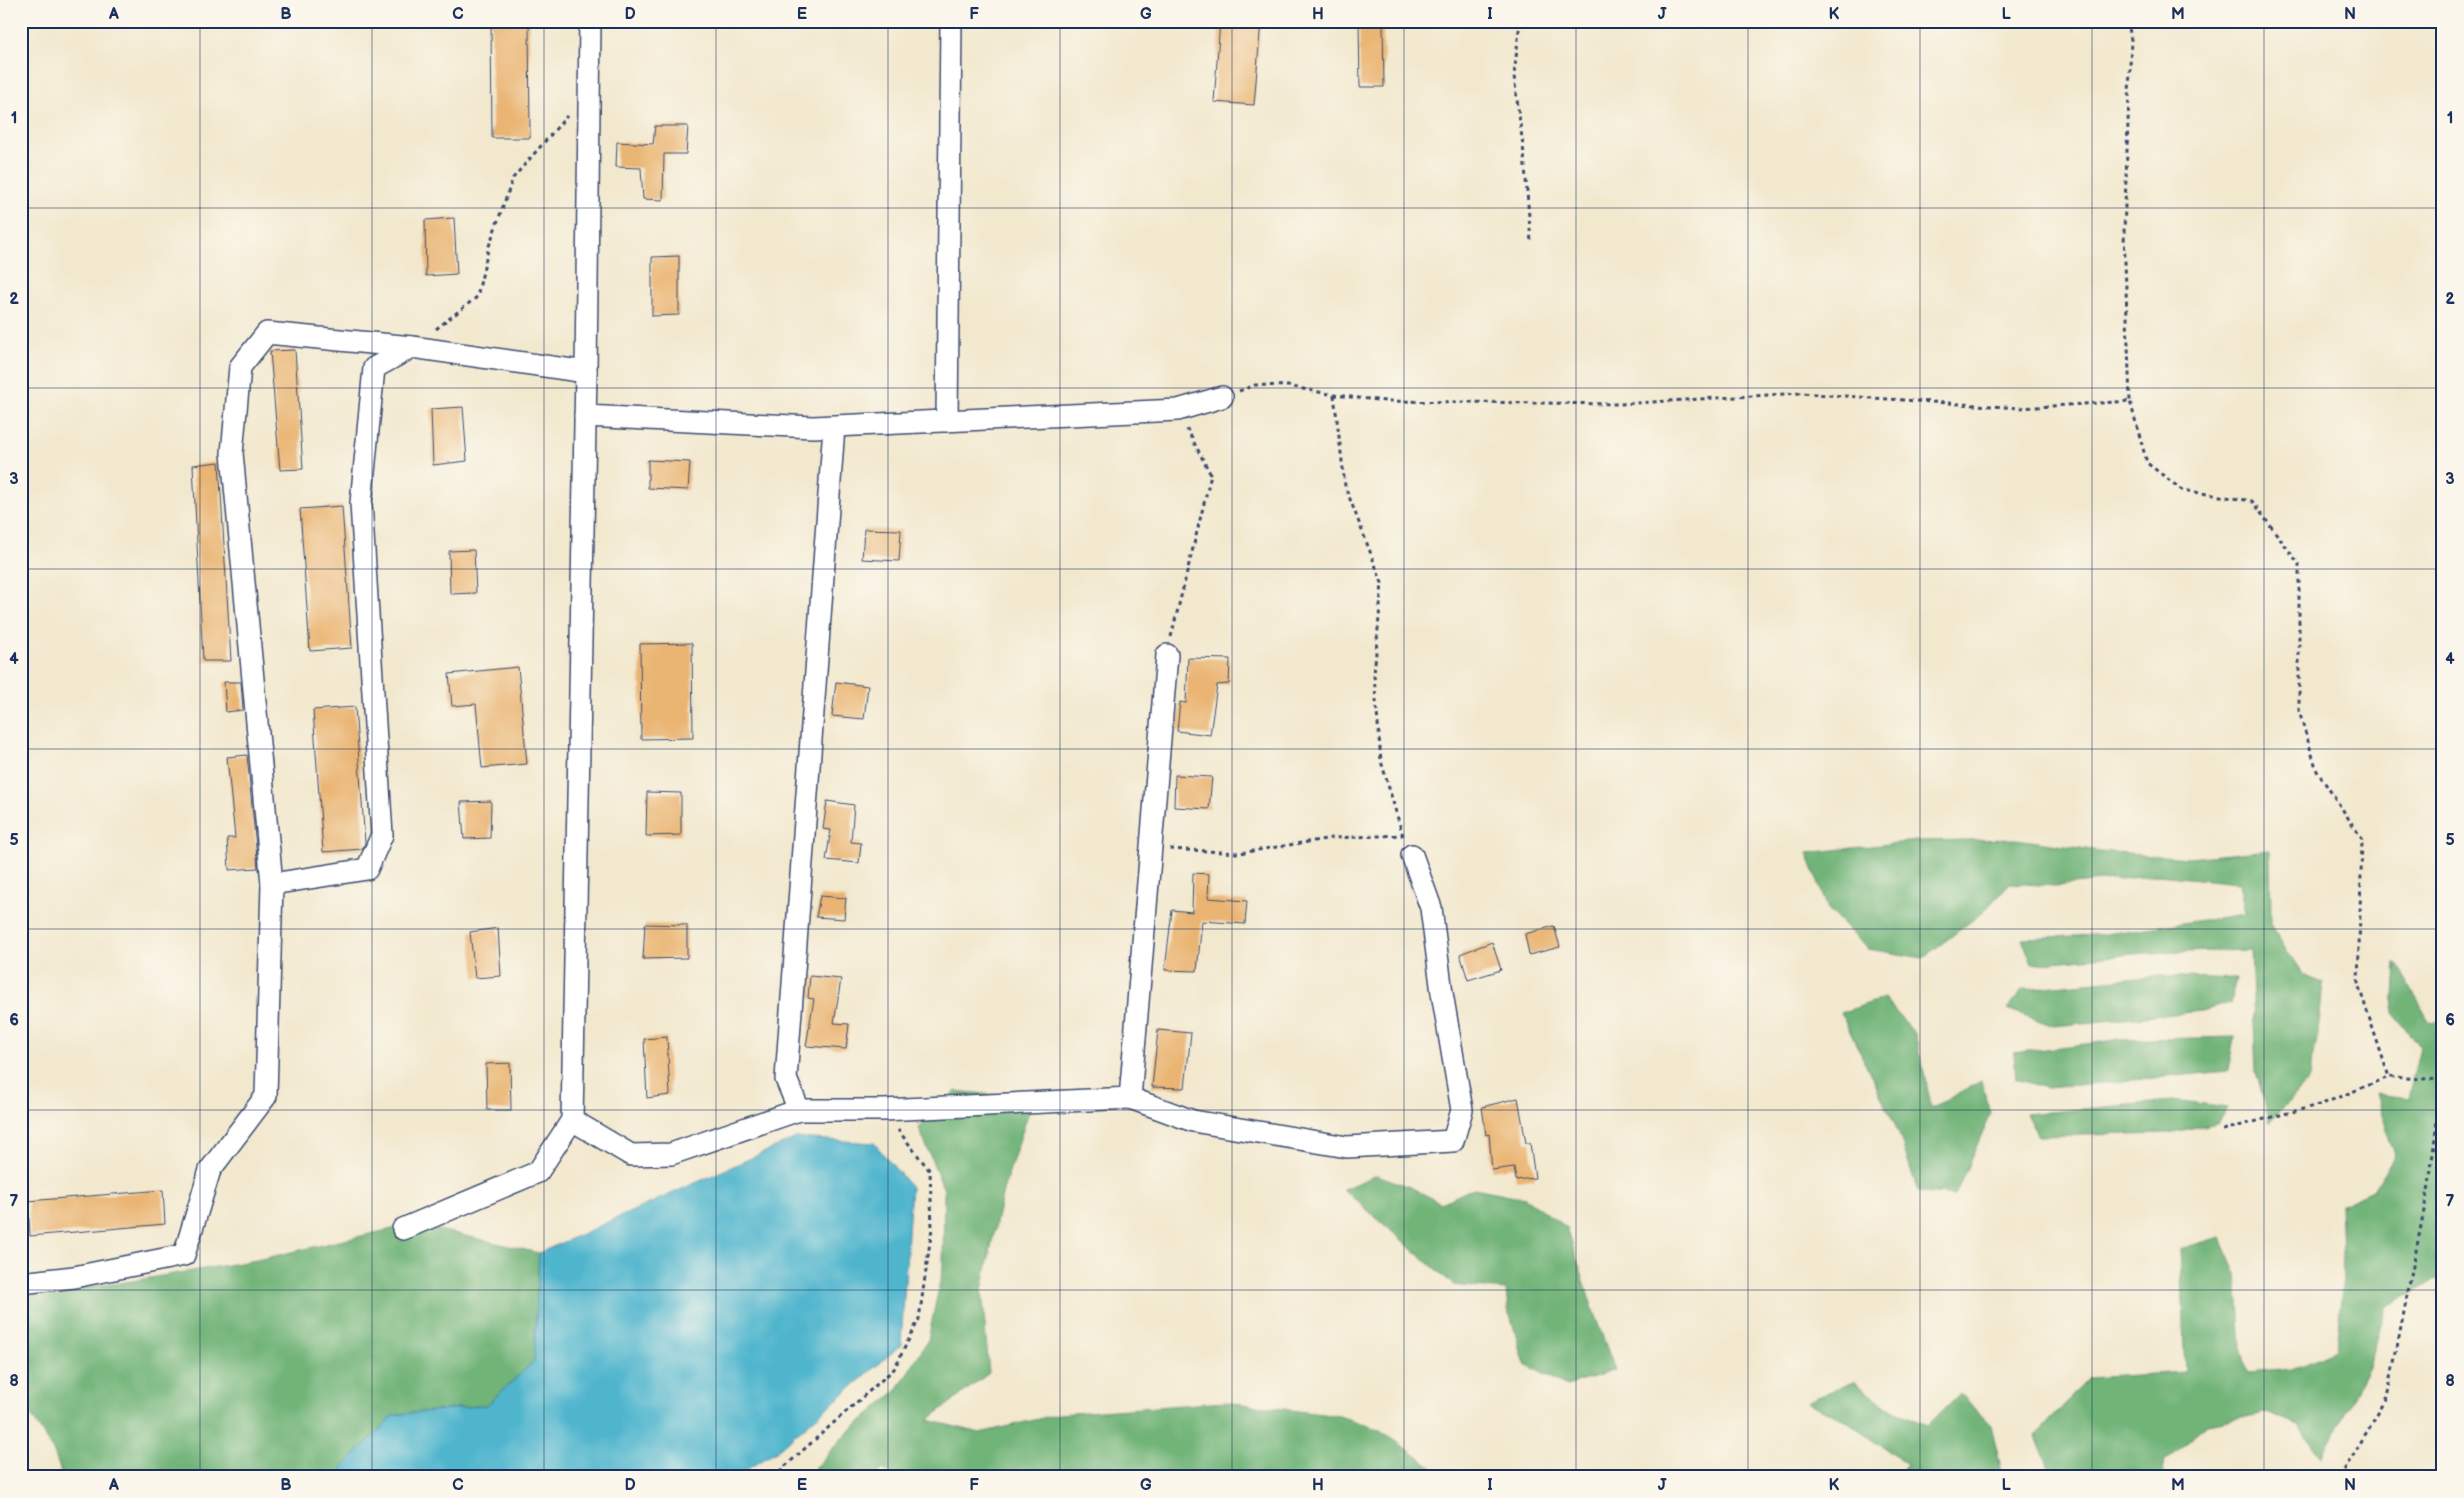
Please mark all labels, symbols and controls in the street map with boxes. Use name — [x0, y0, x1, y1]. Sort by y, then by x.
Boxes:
text: A — [108, 5, 119, 24]
text: B — [280, 5, 292, 24]
text: C — [452, 5, 464, 24]
text: D — [624, 5, 636, 24]
text: E — [797, 5, 807, 24]
text: F — [969, 5, 979, 24]
text: G — [1140, 5, 1152, 24]
text: H — [1312, 5, 1324, 24]
text: I — [1487, 5, 1493, 24]
text: J — [1658, 5, 1667, 24]
text: K — [1829, 5, 1840, 24]
text: L — [2001, 5, 2011, 24]
text: M — [2171, 5, 2185, 24]
text: N — [2344, 5, 2356, 24]
text: 1 — [11, 109, 17, 128]
text: 1 — [2447, 109, 2453, 128]
text: 2 — [9, 290, 19, 309]
text: 2 — [2445, 290, 2455, 309]
text: 3 — [9, 470, 19, 489]
text: 3 — [2445, 470, 2455, 489]
text: 4 — [9, 650, 19, 669]
text: 4 — [2445, 650, 2455, 669]
text: 5 — [9, 831, 19, 850]
text: 5 — [2445, 831, 2455, 850]
text: 6 — [9, 1011, 19, 1030]
text: 6 — [2445, 1011, 2455, 1030]
text: 7 — [10, 1192, 19, 1211]
text: 7 — [2446, 1192, 2455, 1211]
text: 8 — [9, 1372, 19, 1391]
text: 8 — [2445, 1372, 2455, 1391]
text: A — [108, 1476, 119, 1495]
text: B — [280, 1476, 292, 1495]
text: C — [452, 1476, 464, 1495]
text: D — [624, 1476, 636, 1495]
text: E — [797, 1476, 807, 1495]
text: F — [969, 1476, 979, 1495]
text: G — [1140, 1476, 1152, 1495]
text: H — [1312, 1476, 1324, 1495]
text: I — [1487, 1476, 1493, 1495]
text: J — [1658, 1476, 1667, 1495]
text: K — [1829, 1476, 1840, 1495]
text: L — [2001, 1476, 2011, 1495]
text: M — [2171, 1476, 2185, 1495]
text: N — [2344, 1476, 2356, 1495]

